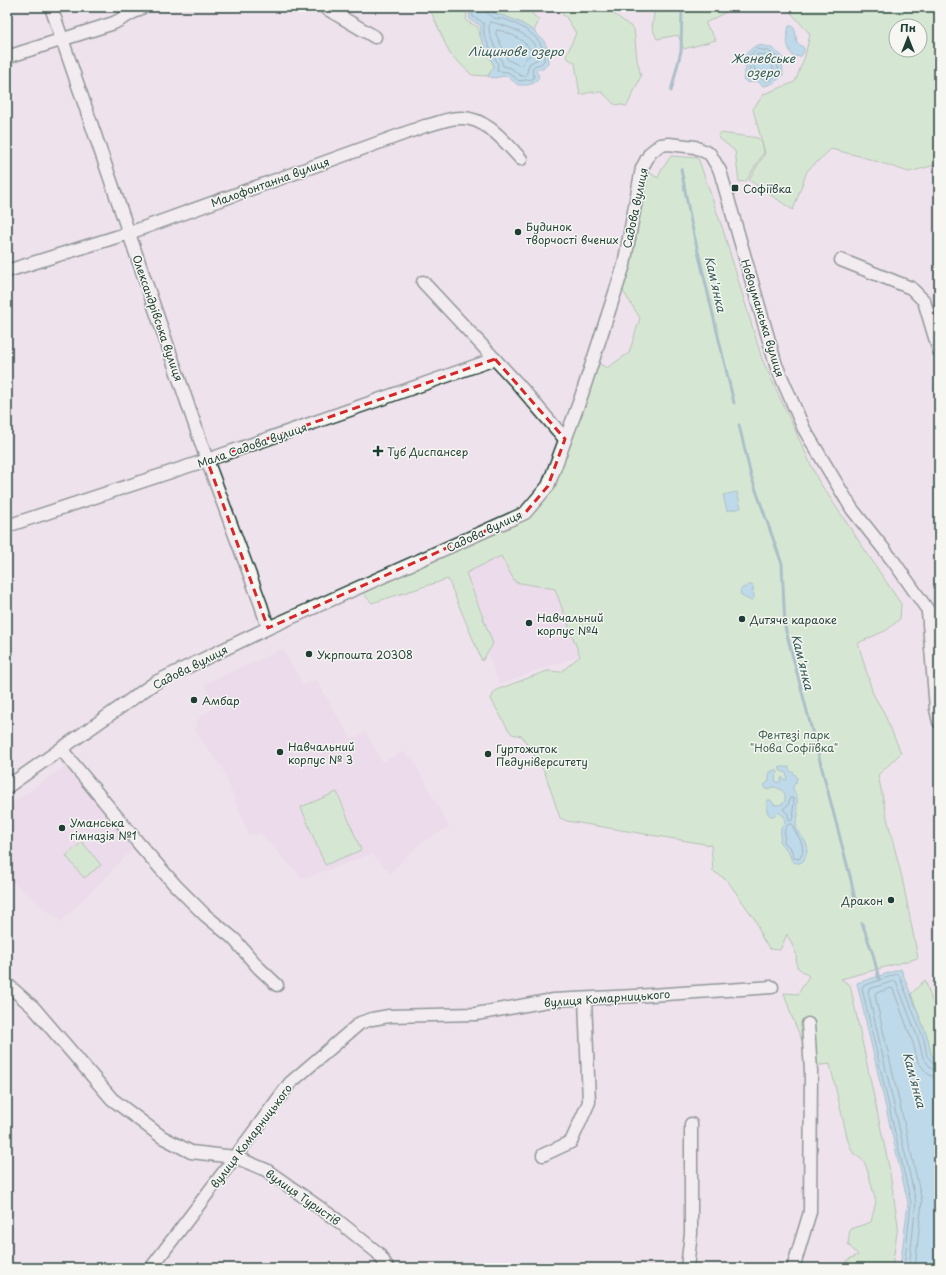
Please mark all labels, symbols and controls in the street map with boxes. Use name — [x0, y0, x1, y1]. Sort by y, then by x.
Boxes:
north arrow — [888, 18, 928, 58]
text: Пн — [900, 19, 916, 36]
water label: Ліщинове озеро — [468, 42, 565, 60]
water label: Женевське озеро — [731, 49, 796, 81]
street label: Малофонтанна вулиця — [208, 153, 332, 211]
street label: Садова вулиця — [618, 166, 652, 250]
place label: Софіївка — [743, 180, 792, 197]
marker: Софіївка — [730, 183, 740, 193]
place label: Будинок творчості вчених — [526, 218, 619, 248]
marker: Будинок творчості вчених — [513, 227, 523, 237]
street label: Олександрівська вулиця — [128, 252, 188, 384]
water label: Кам'янка — [701, 254, 731, 314]
street label: Новоуманська вулиця — [737, 257, 789, 379]
street label: Мала Садова вулиця — [195, 418, 309, 472]
place label: Туб Диспансер — [387, 443, 468, 460]
marker: Туб Диспансер — [372, 445, 384, 457]
street label: Садова вулиця — [443, 506, 525, 556]
place label: Навчальний корпус №4 — [537, 609, 604, 639]
place label: Дитяче караоке — [749, 611, 837, 628]
marker: Дитяче караоке — [737, 614, 747, 624]
marker: Навчальний корпус №4 — [524, 618, 534, 628]
water label: Кам'янка — [787, 632, 819, 692]
street label: Садова вулиця — [150, 641, 230, 693]
place label: Укрпошта 20308 — [317, 646, 413, 663]
marker: Укрпошта 20308 — [304, 649, 314, 659]
place label: Амбар — [202, 692, 240, 709]
marker: Амбар — [189, 695, 199, 705]
park label: Фентезі парк "Нова Софіївка" — [750, 726, 838, 756]
place label: Навчальний корпус № 3 — [288, 738, 355, 768]
place label: Гуртожиток Педуніверситету — [496, 740, 588, 770]
marker: Навчальний корпус № 3 — [275, 747, 285, 757]
marker: Гуртожиток Педуніверситету — [483, 749, 493, 759]
place label: Уманська гімназія №1 — [70, 814, 137, 844]
marker: Уманська гімназія №1 — [57, 823, 67, 833]
place label: Дракон — [841, 892, 883, 909]
marker: Дракон — [886, 895, 896, 905]
street label: вулиця Комарницького — [543, 985, 671, 1011]
water label: Кам'янка — [899, 1050, 931, 1110]
street label: вулиця Комарницького — [206, 1080, 296, 1192]
street label: вулиця Туристів — [262, 1165, 344, 1229]

